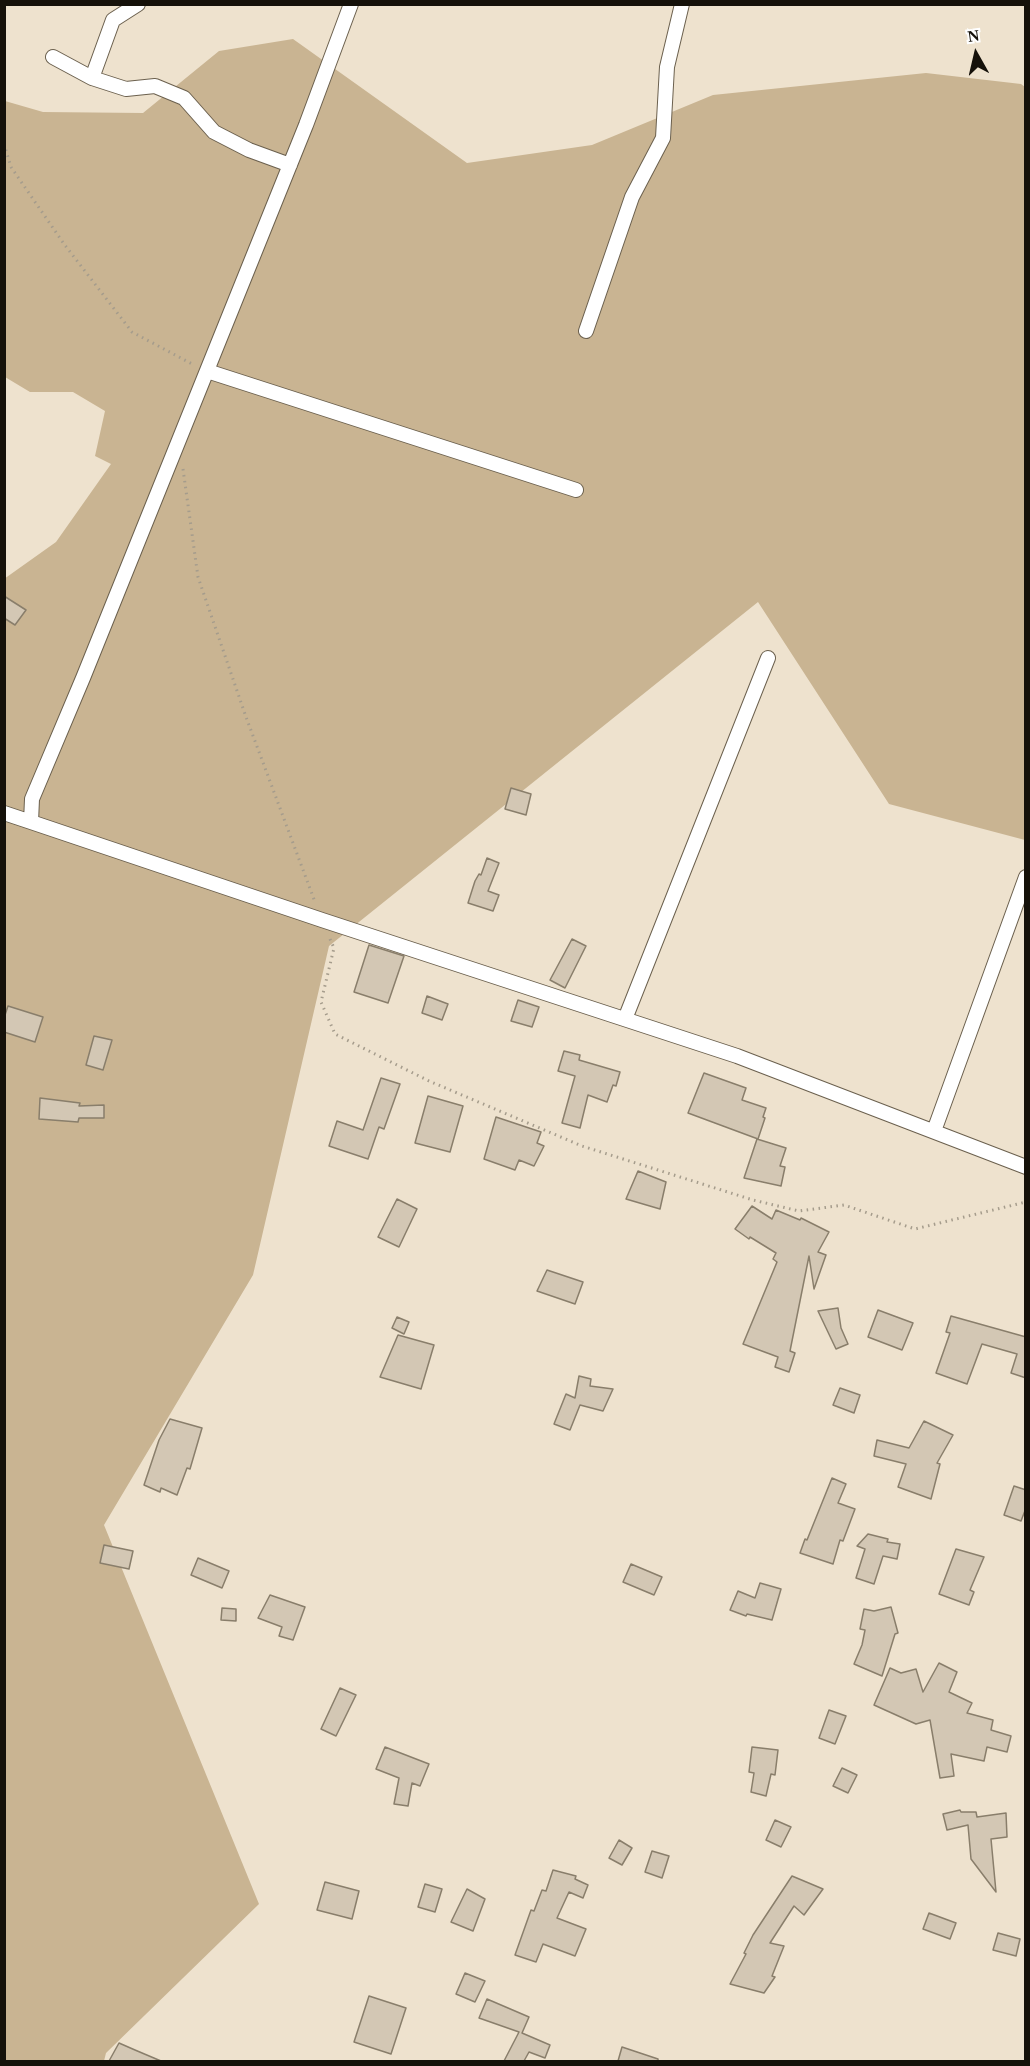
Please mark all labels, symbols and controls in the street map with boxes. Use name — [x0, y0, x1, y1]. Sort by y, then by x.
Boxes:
north arrow — [946, 24, 1006, 84]
text: N — [967, 26, 980, 45]

